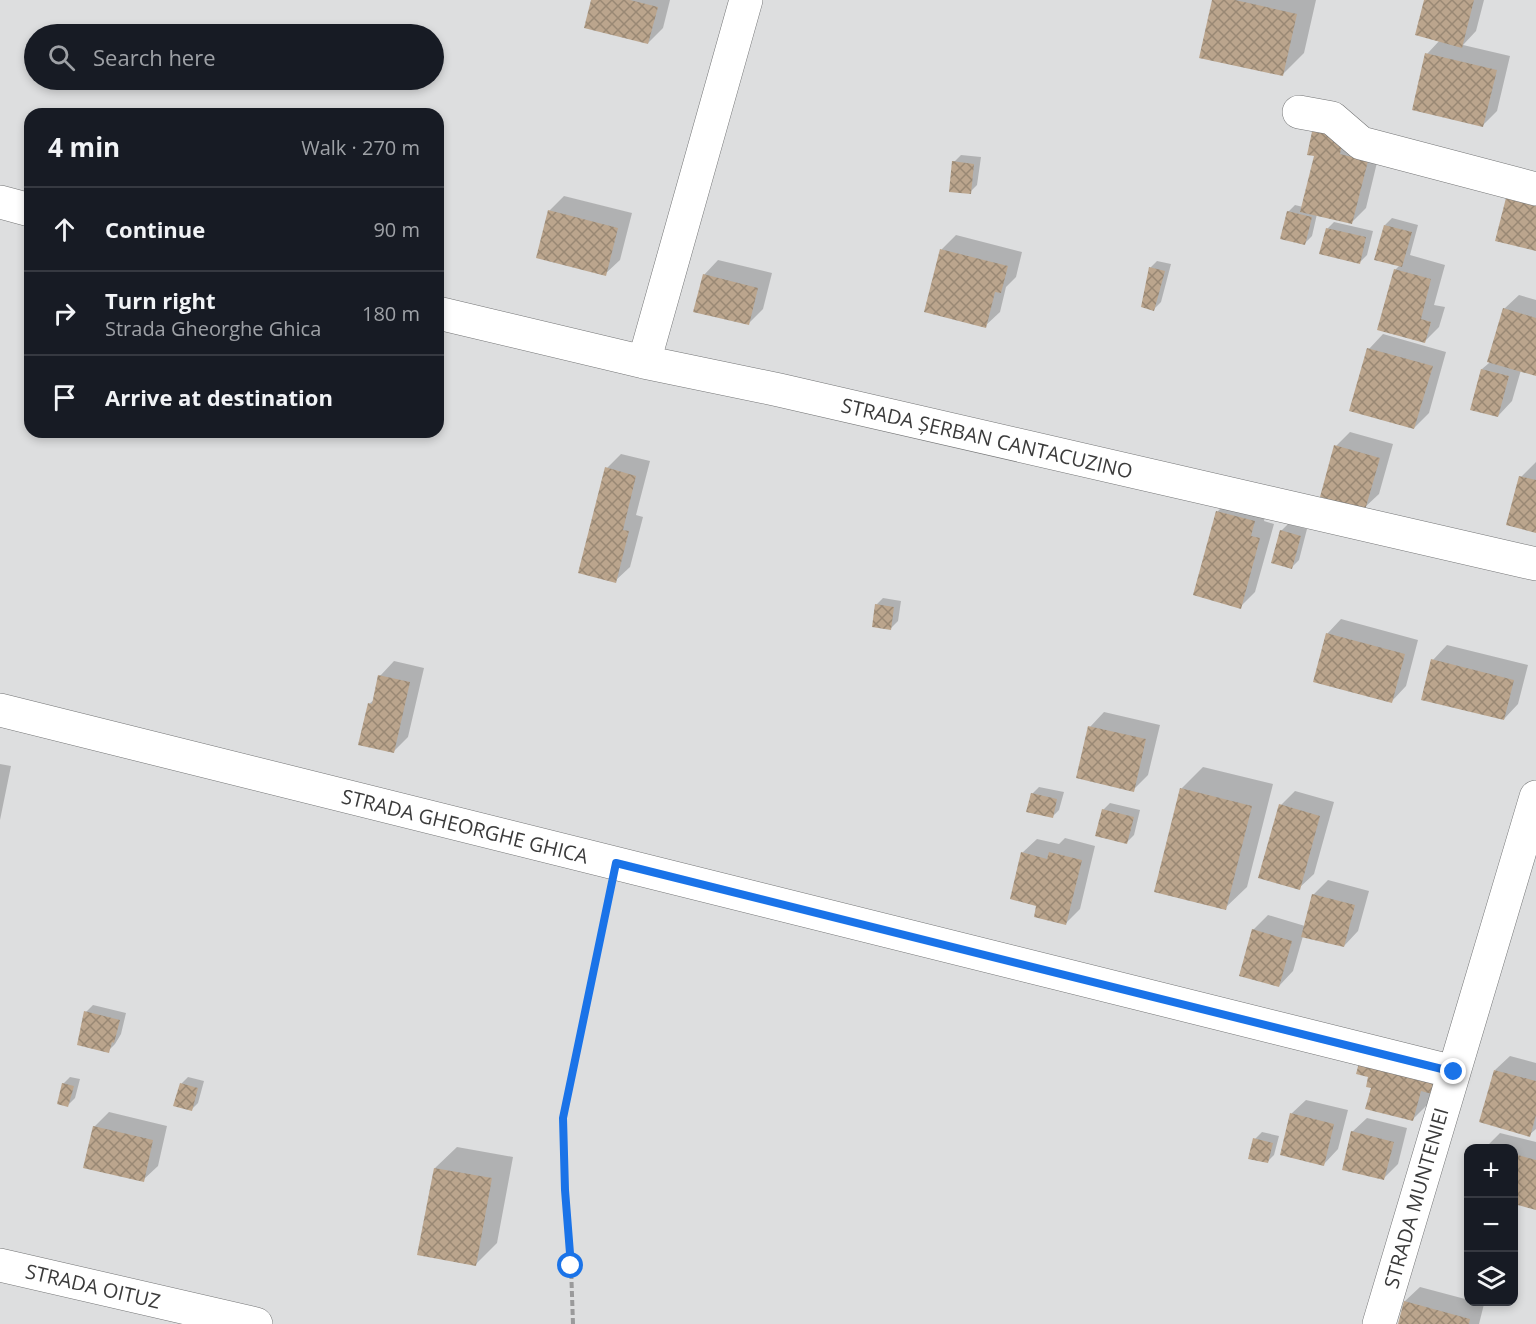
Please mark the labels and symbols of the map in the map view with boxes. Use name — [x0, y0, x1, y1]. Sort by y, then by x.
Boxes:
street label: STRADA ȘERBAN CANTACUZINO — [839, 391, 1135, 485]
street label: STRADA GHEORGHE GHICA — [339, 782, 592, 870]
route end — [1440, 1058, 1466, 1084]
street label: STRADA MUNTENIEI — [1377, 1105, 1455, 1291]
route start — [557, 1252, 583, 1278]
street label: STRADA OITUZ — [23, 1257, 163, 1315]

